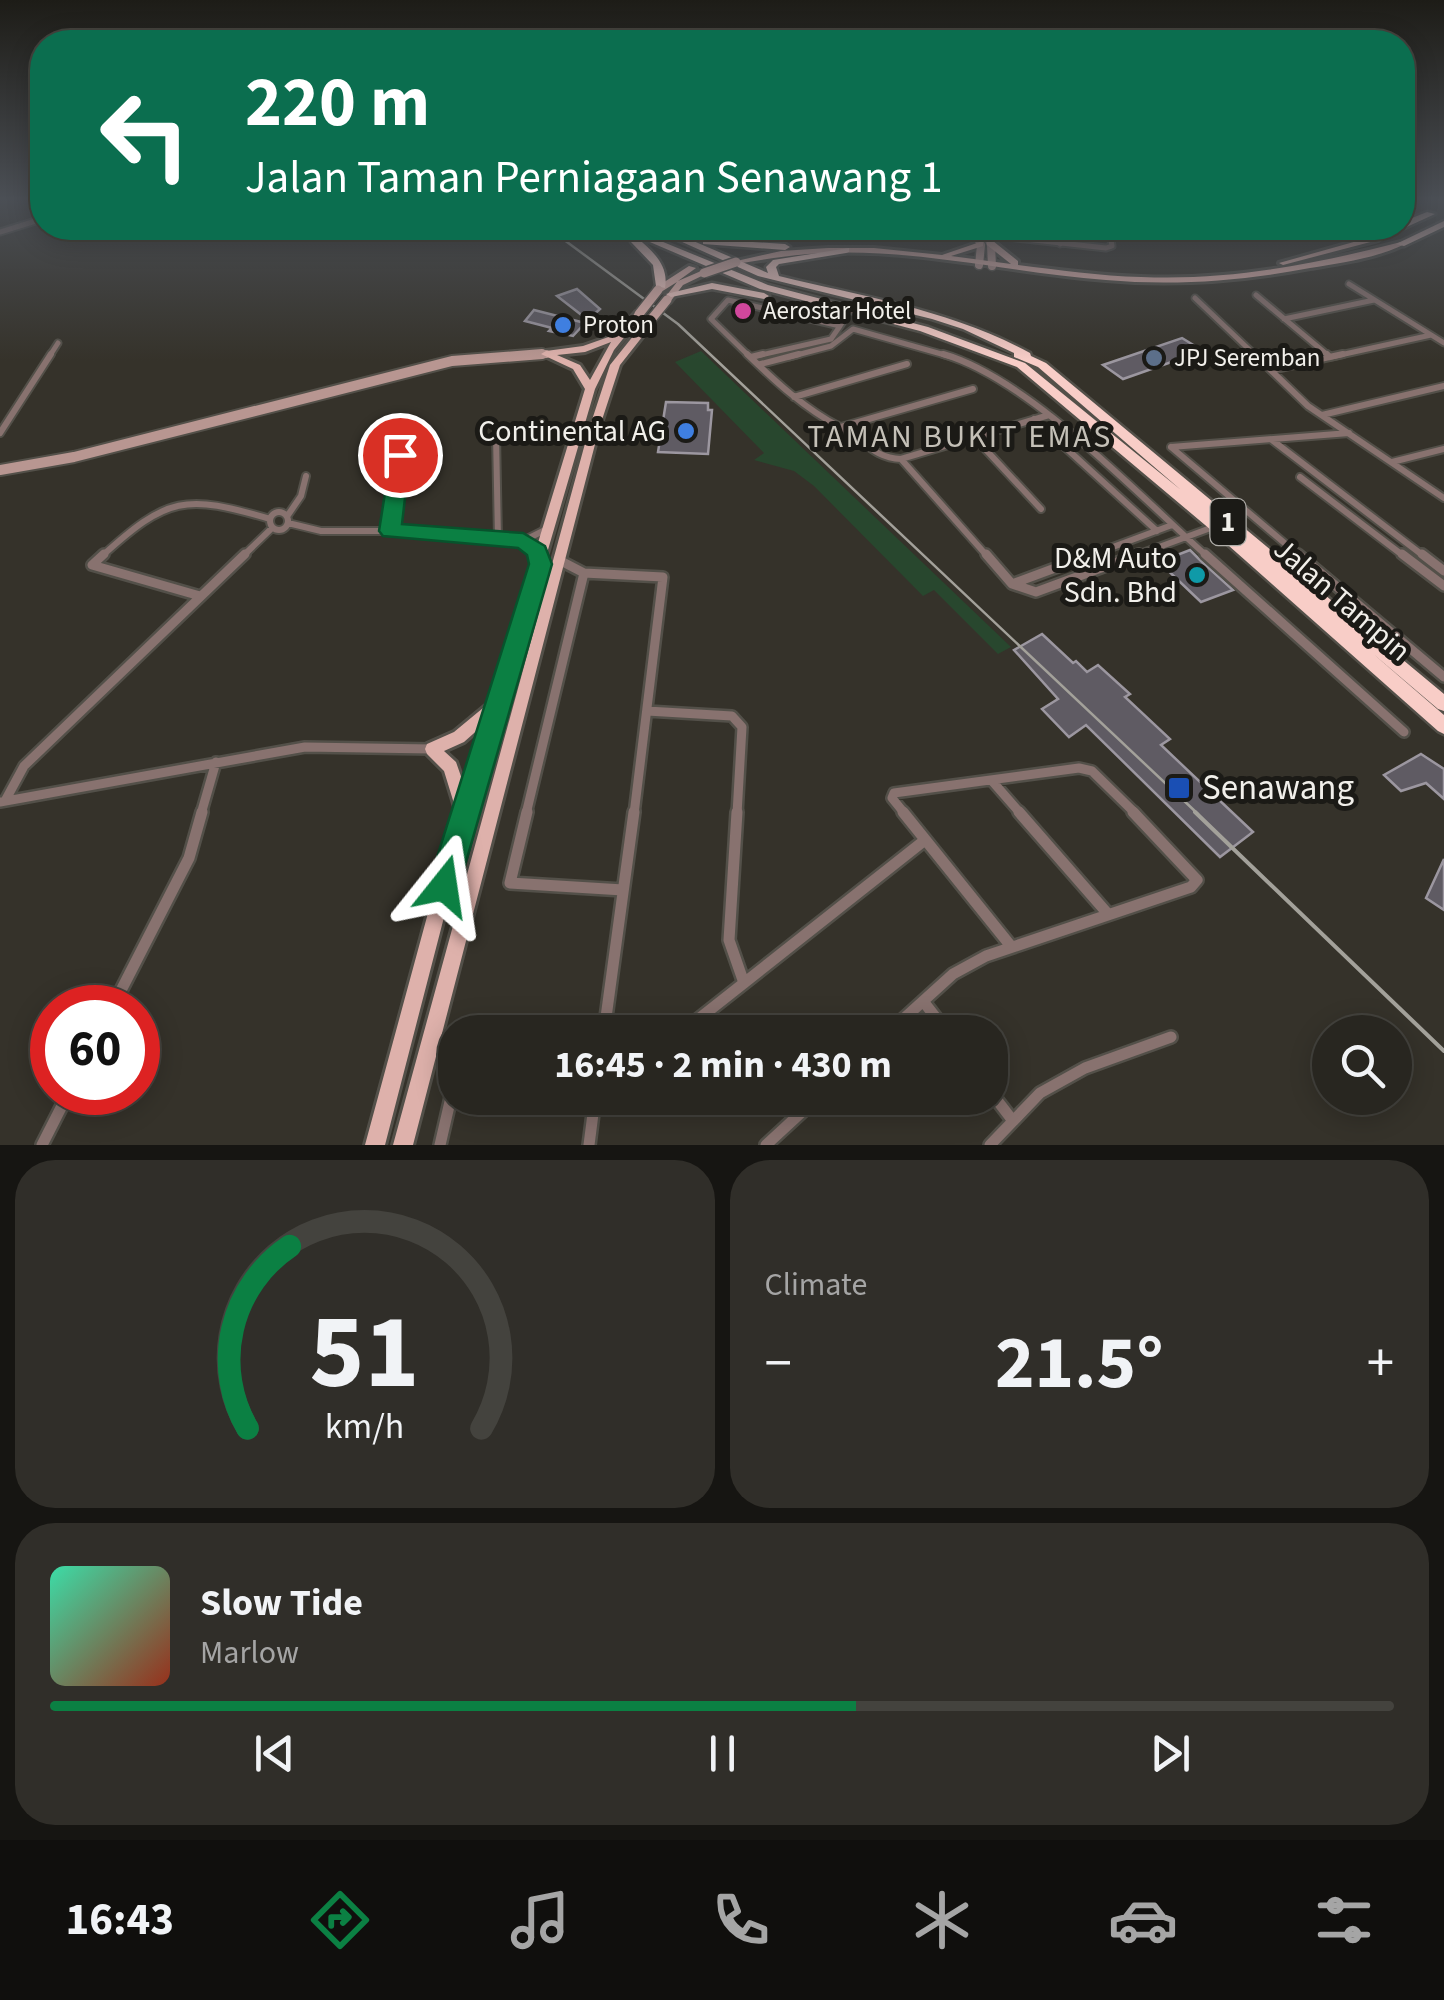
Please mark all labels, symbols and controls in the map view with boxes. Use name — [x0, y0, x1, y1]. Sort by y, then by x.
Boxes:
text: 220 m — [245, 53, 430, 153]
icon: left — [80, 70, 210, 200]
text: Jalan Taman Perniagaan Senawang 1 — [245, 146, 943, 210]
place label: Aerostar Hotel — [763, 293, 911, 329]
marker: Aerostar Hotel — [732, 300, 754, 322]
place label: Proton — [583, 307, 654, 343]
marker: Proton — [552, 314, 574, 336]
place label: JPJ Seremban — [1174, 340, 1321, 376]
marker: JPJ Seremban — [1143, 347, 1165, 369]
place label: Continental AG — [478, 410, 666, 453]
pin — [358, 413, 443, 498]
district label: TAMAN BUKIT EMAS — [807, 414, 1113, 460]
marker: Continental AG — [675, 420, 697, 442]
icon: arrive — [373, 428, 428, 483]
road number: 1 — [1210, 499, 1246, 545]
street label: Jalan Tampin — [1264, 528, 1420, 672]
place label: D&M Auto Sdn. Bhd — [1054, 537, 1177, 614]
marker: D&M Auto Sdn. Bhd — [1186, 564, 1208, 586]
place label: Senawang — [1202, 763, 1354, 813]
marker: Senawang — [1166, 775, 1192, 801]
position arrow — [392, 834, 496, 938]
speed limit sign: 60 — [30, 985, 160, 1115]
map controls — [1312, 1015, 1412, 1115]
button: search — [1312, 1015, 1412, 1115]
text: 16:45 · 2 min · 430 m — [554, 1038, 892, 1092]
text: Climate — [765, 1262, 867, 1308]
text: 51 — [310, 1280, 420, 1428]
text: 21.5° — [995, 1310, 1164, 1417]
text: − — [765, 1325, 792, 1403]
text: + — [1367, 1325, 1394, 1403]
text: km/h — [325, 1401, 404, 1452]
text: Slow Tide — [200, 1576, 363, 1630]
text: Marlow — [200, 1630, 299, 1676]
icon: previous — [247, 1726, 302, 1781]
icon: pause — [695, 1726, 750, 1781]
icon: next — [1143, 1726, 1198, 1781]
icon: directions — [305, 1885, 375, 1955]
icon: music — [505, 1885, 575, 1955]
icon: phone — [706, 1885, 776, 1955]
icon: climate — [907, 1885, 977, 1955]
icon: car — [1108, 1885, 1178, 1955]
icon: filters — [1309, 1885, 1379, 1955]
text: 16:43 — [65, 1888, 174, 1952]

